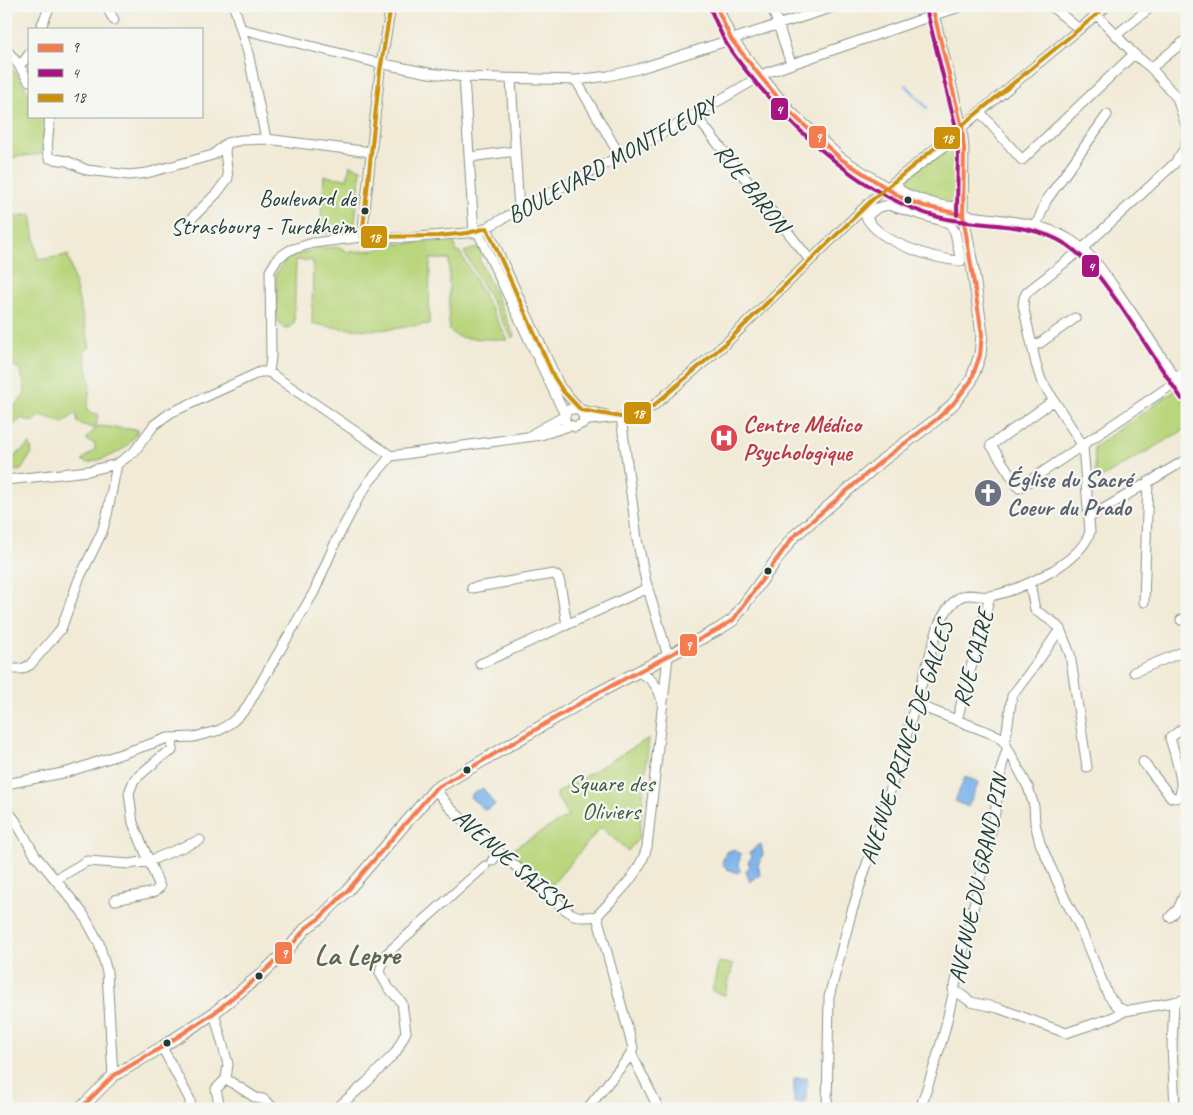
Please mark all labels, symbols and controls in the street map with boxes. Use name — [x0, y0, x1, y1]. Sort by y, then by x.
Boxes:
legend — [28, 28, 202, 118]
text: 9 — [72, 38, 80, 57]
text: 4 — [72, 64, 80, 83]
text: 18 — [72, 88, 87, 107]
street label: BOULEVARD MONTFLEURY — [502, 88, 725, 230]
line badge: 4 — [770, 97, 789, 121]
text: 4 — [776, 101, 784, 118]
line badge: 9 — [808, 125, 827, 149]
line badge: 18 — [933, 126, 961, 150]
text: 9 — [815, 129, 823, 146]
text: 18 — [941, 130, 955, 147]
street label: RUE BARON — [708, 138, 798, 241]
place label: Boulevard de Strasbourg - Turckheim — [171, 184, 358, 241]
unlabelled marker — [903, 195, 913, 205]
marker: Boulevard de Strasbourg - Turckheim — [360, 206, 370, 216]
line badge: 18 — [360, 225, 388, 249]
text: 18 — [368, 229, 382, 246]
line badge: 4 — [1081, 254, 1100, 278]
text: 4 — [1088, 258, 1096, 275]
line badge: 18 — [623, 401, 652, 425]
text: 18 — [632, 405, 646, 422]
place label: Centre Médico Psychologique — [743, 409, 863, 467]
hospital icon: Centre Médico Psychologique — [709, 423, 739, 453]
place label: Église du Sacré Coeur du Prado — [1007, 464, 1136, 522]
church icon: Église du Sacré Coeur du Prado — [973, 478, 1003, 508]
unlabelled marker — [763, 566, 773, 576]
street label: RUE CAIRE — [946, 603, 1001, 710]
street label: AVENUE PRINCE DE GALLES — [852, 613, 961, 868]
line badge: 9 — [679, 633, 698, 657]
text: 9 — [685, 637, 693, 654]
unlabelled marker — [462, 765, 472, 775]
park label: Square des Oliviers — [568, 768, 657, 826]
street label: AVENUE DU GRAND PIN — [941, 769, 1015, 986]
street label: AVENUE SAISSY — [447, 802, 579, 922]
district label: La Lepre — [314, 936, 402, 973]
line badge: 9 — [274, 941, 293, 965]
text: 9 — [281, 945, 289, 962]
unlabelled marker — [254, 971, 264, 981]
unlabelled marker — [162, 1038, 172, 1048]

